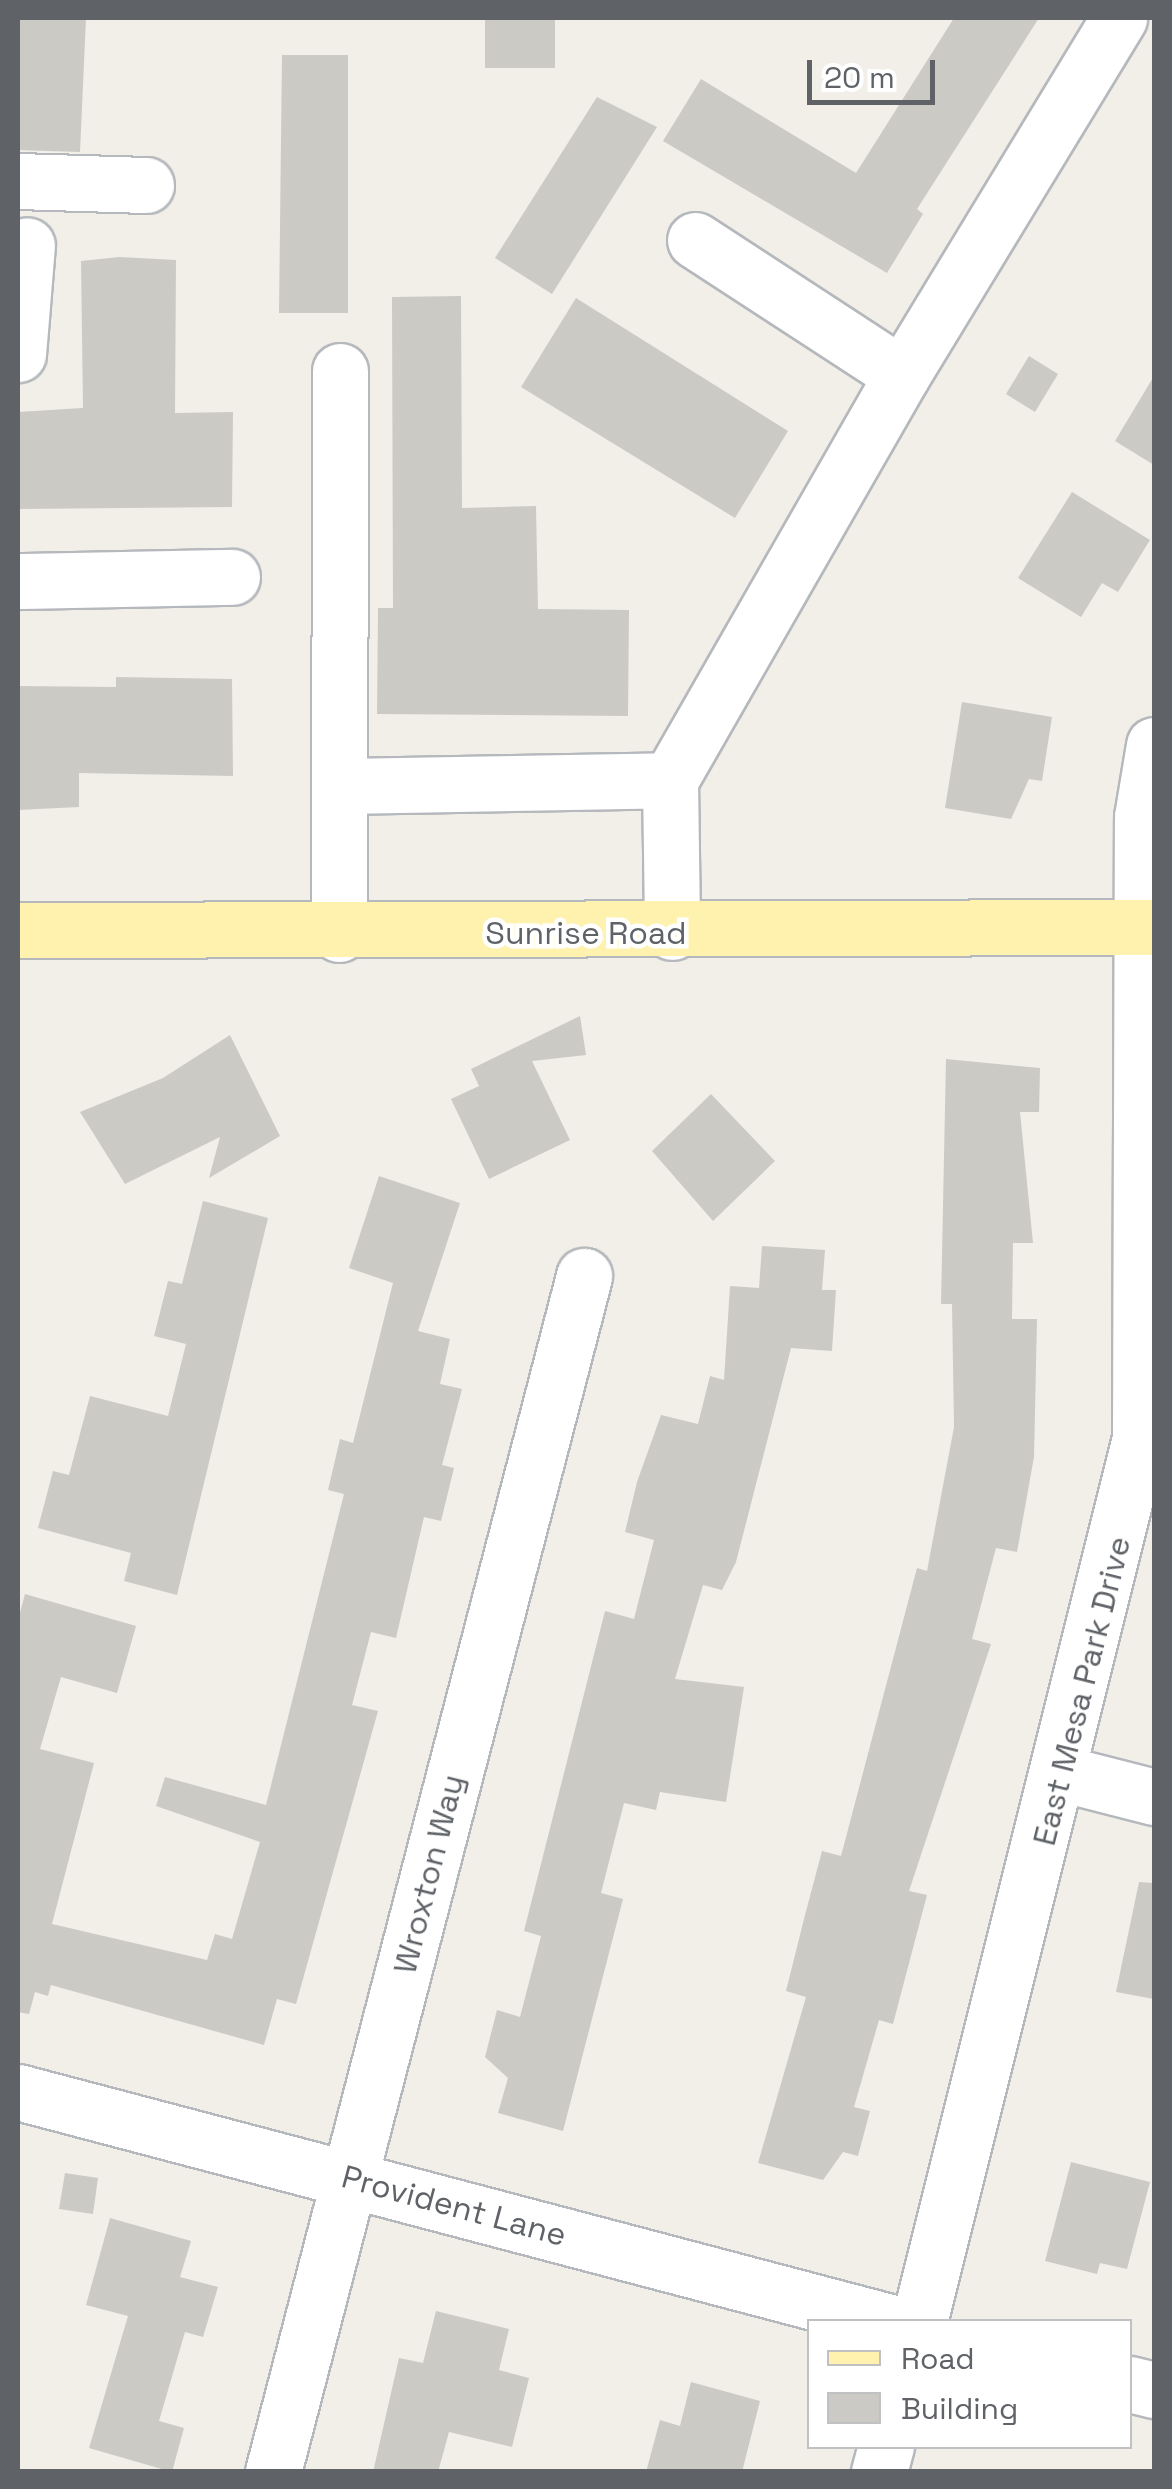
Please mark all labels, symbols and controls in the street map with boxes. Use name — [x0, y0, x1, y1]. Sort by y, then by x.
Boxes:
scale bar — [812, 40, 940, 102]
text: 20 m — [824, 58, 895, 97]
street label: Sunrise Road — [485, 914, 687, 952]
street label: East Mesa Park Drive — [1025, 1532, 1139, 1850]
street label: Wroxton Way — [386, 1770, 472, 1978]
street label: Provident Lane — [337, 2158, 571, 2254]
legend — [807, 2319, 1132, 2449]
text: Road — [901, 2339, 975, 2378]
text: Building — [901, 2389, 1018, 2428]

